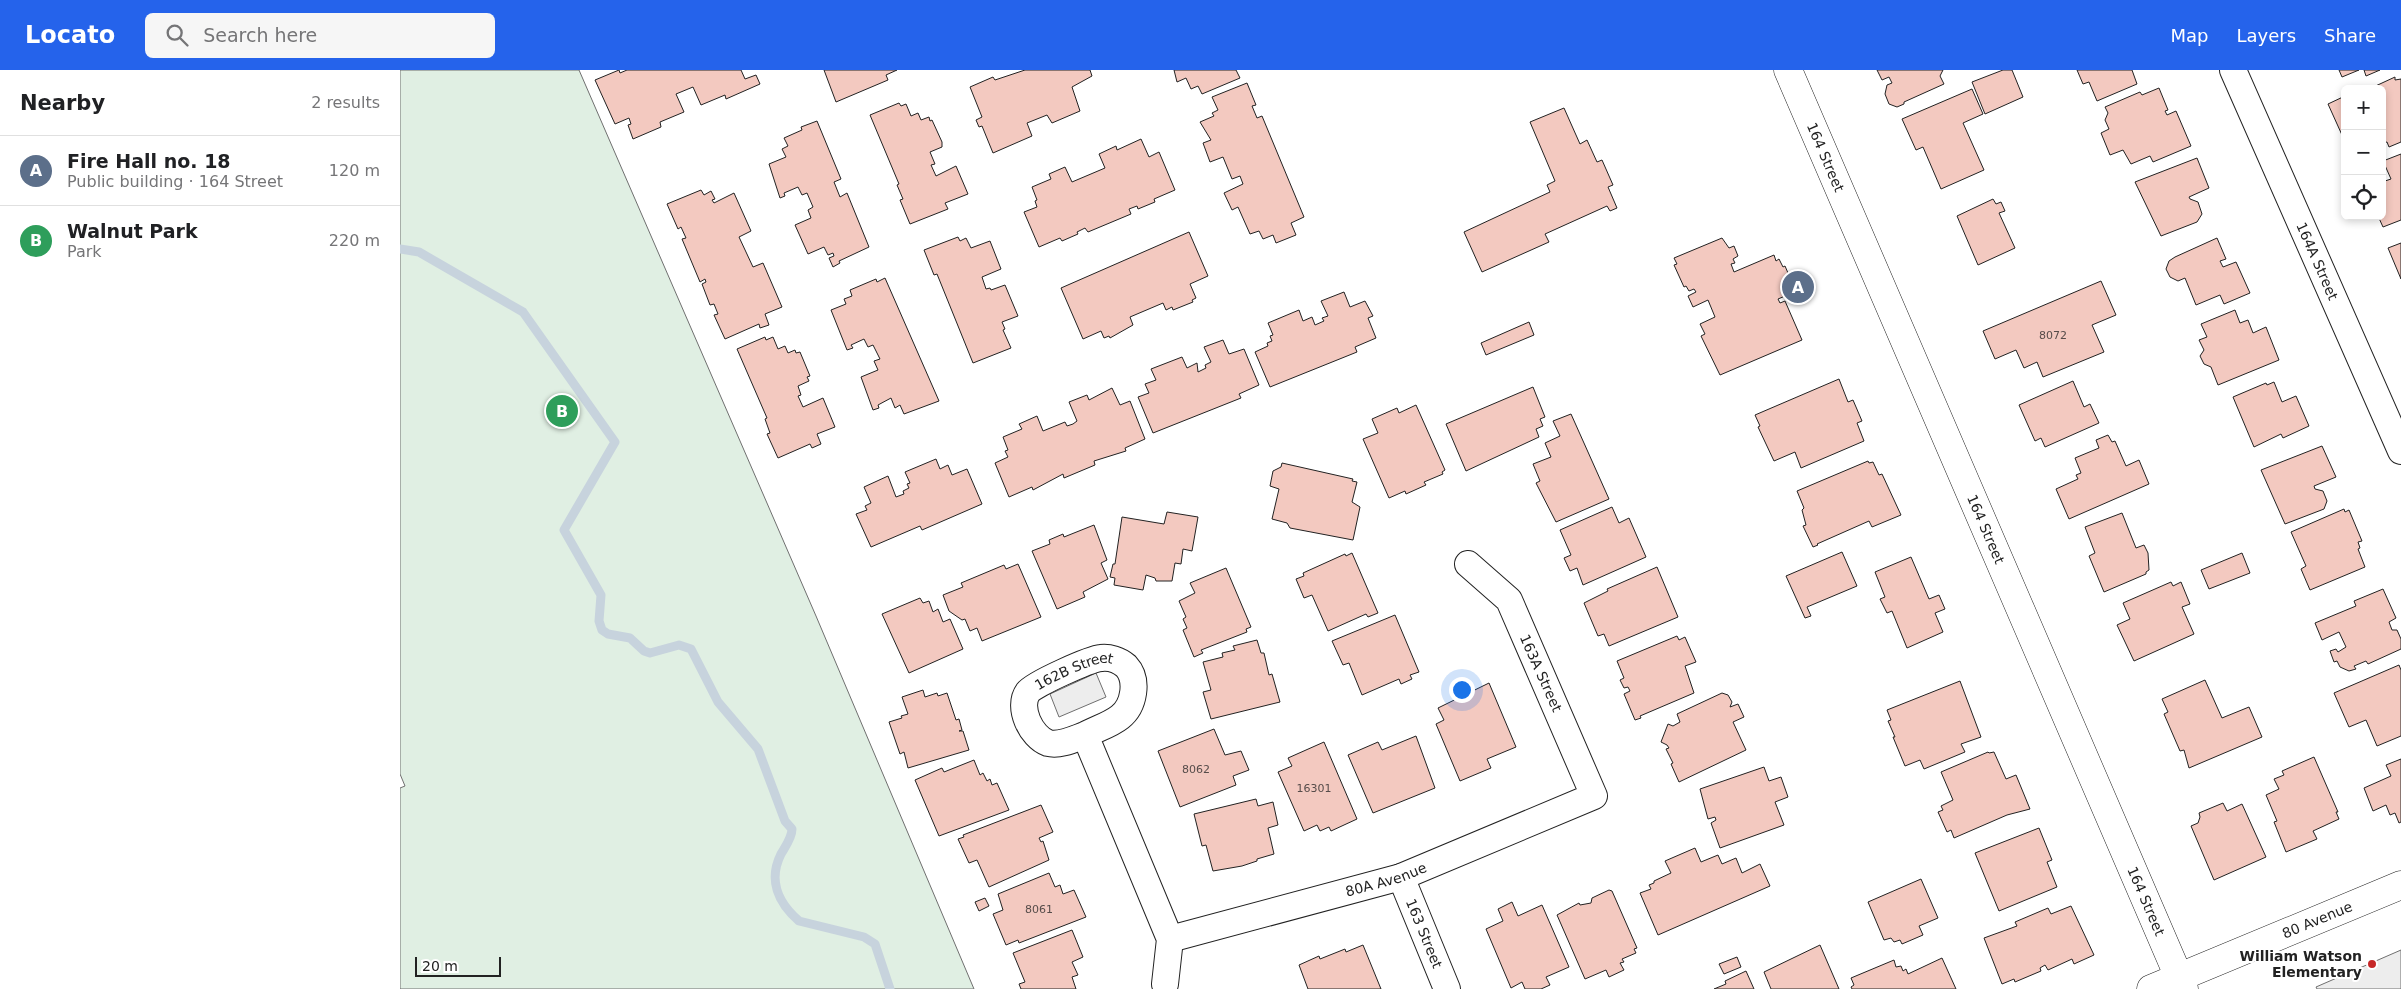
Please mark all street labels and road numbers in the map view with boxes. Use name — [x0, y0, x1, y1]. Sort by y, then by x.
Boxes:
street label: 164 Street — [1804, 120, 1848, 195]
street label: 164A Street — [2293, 220, 2342, 303]
street label: 164 Street — [1964, 492, 2008, 567]
street label: 163A Street — [1517, 632, 1565, 715]
street label: 162B Street — [1032, 650, 1115, 693]
street label: 80A Avenue — [1344, 859, 1429, 900]
street label: 164 Street — [2124, 864, 2168, 939]
street label: 163 Street — [1403, 896, 1446, 971]
street label: 80 Avenue — [2280, 898, 2355, 942]

